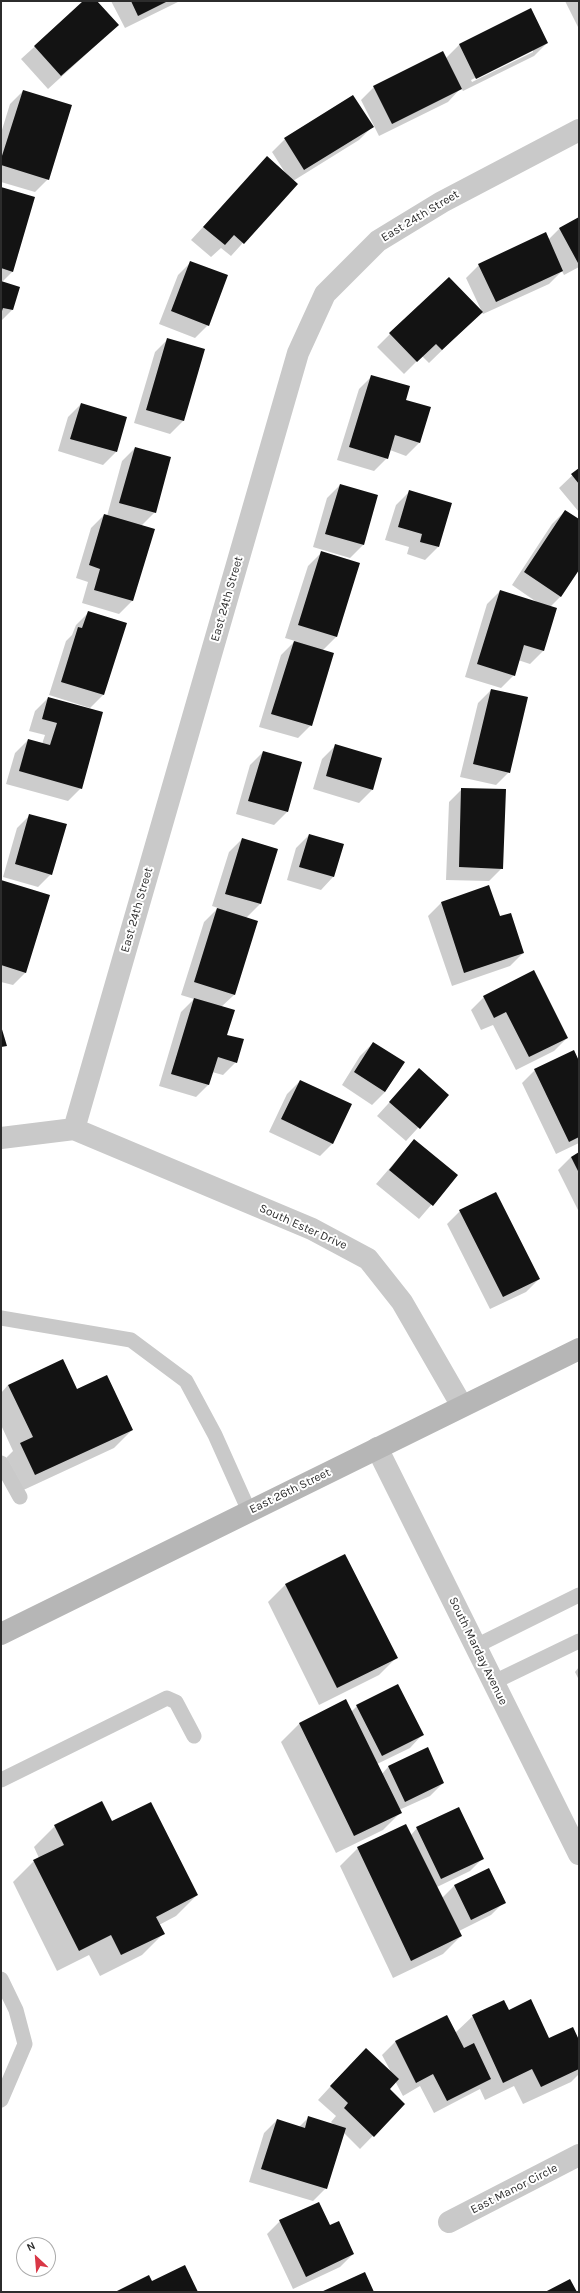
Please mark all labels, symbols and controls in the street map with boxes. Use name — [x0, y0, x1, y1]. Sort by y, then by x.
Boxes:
street label: East 24th Street — [378, 187, 462, 245]
street label: East 24th Street — [208, 555, 246, 643]
street label: East 24th Street — [118, 866, 156, 954]
street label: South Ester Drive — [257, 1201, 349, 1253]
street label: East 26th Street — [247, 1465, 333, 1517]
street label: South Marday Avenue — [446, 1595, 510, 1707]
street label: East Manor Circle — [468, 2161, 560, 2217]
north arrow — [16, 2237, 56, 2277]
text: N — [25, 2239, 37, 2254]

